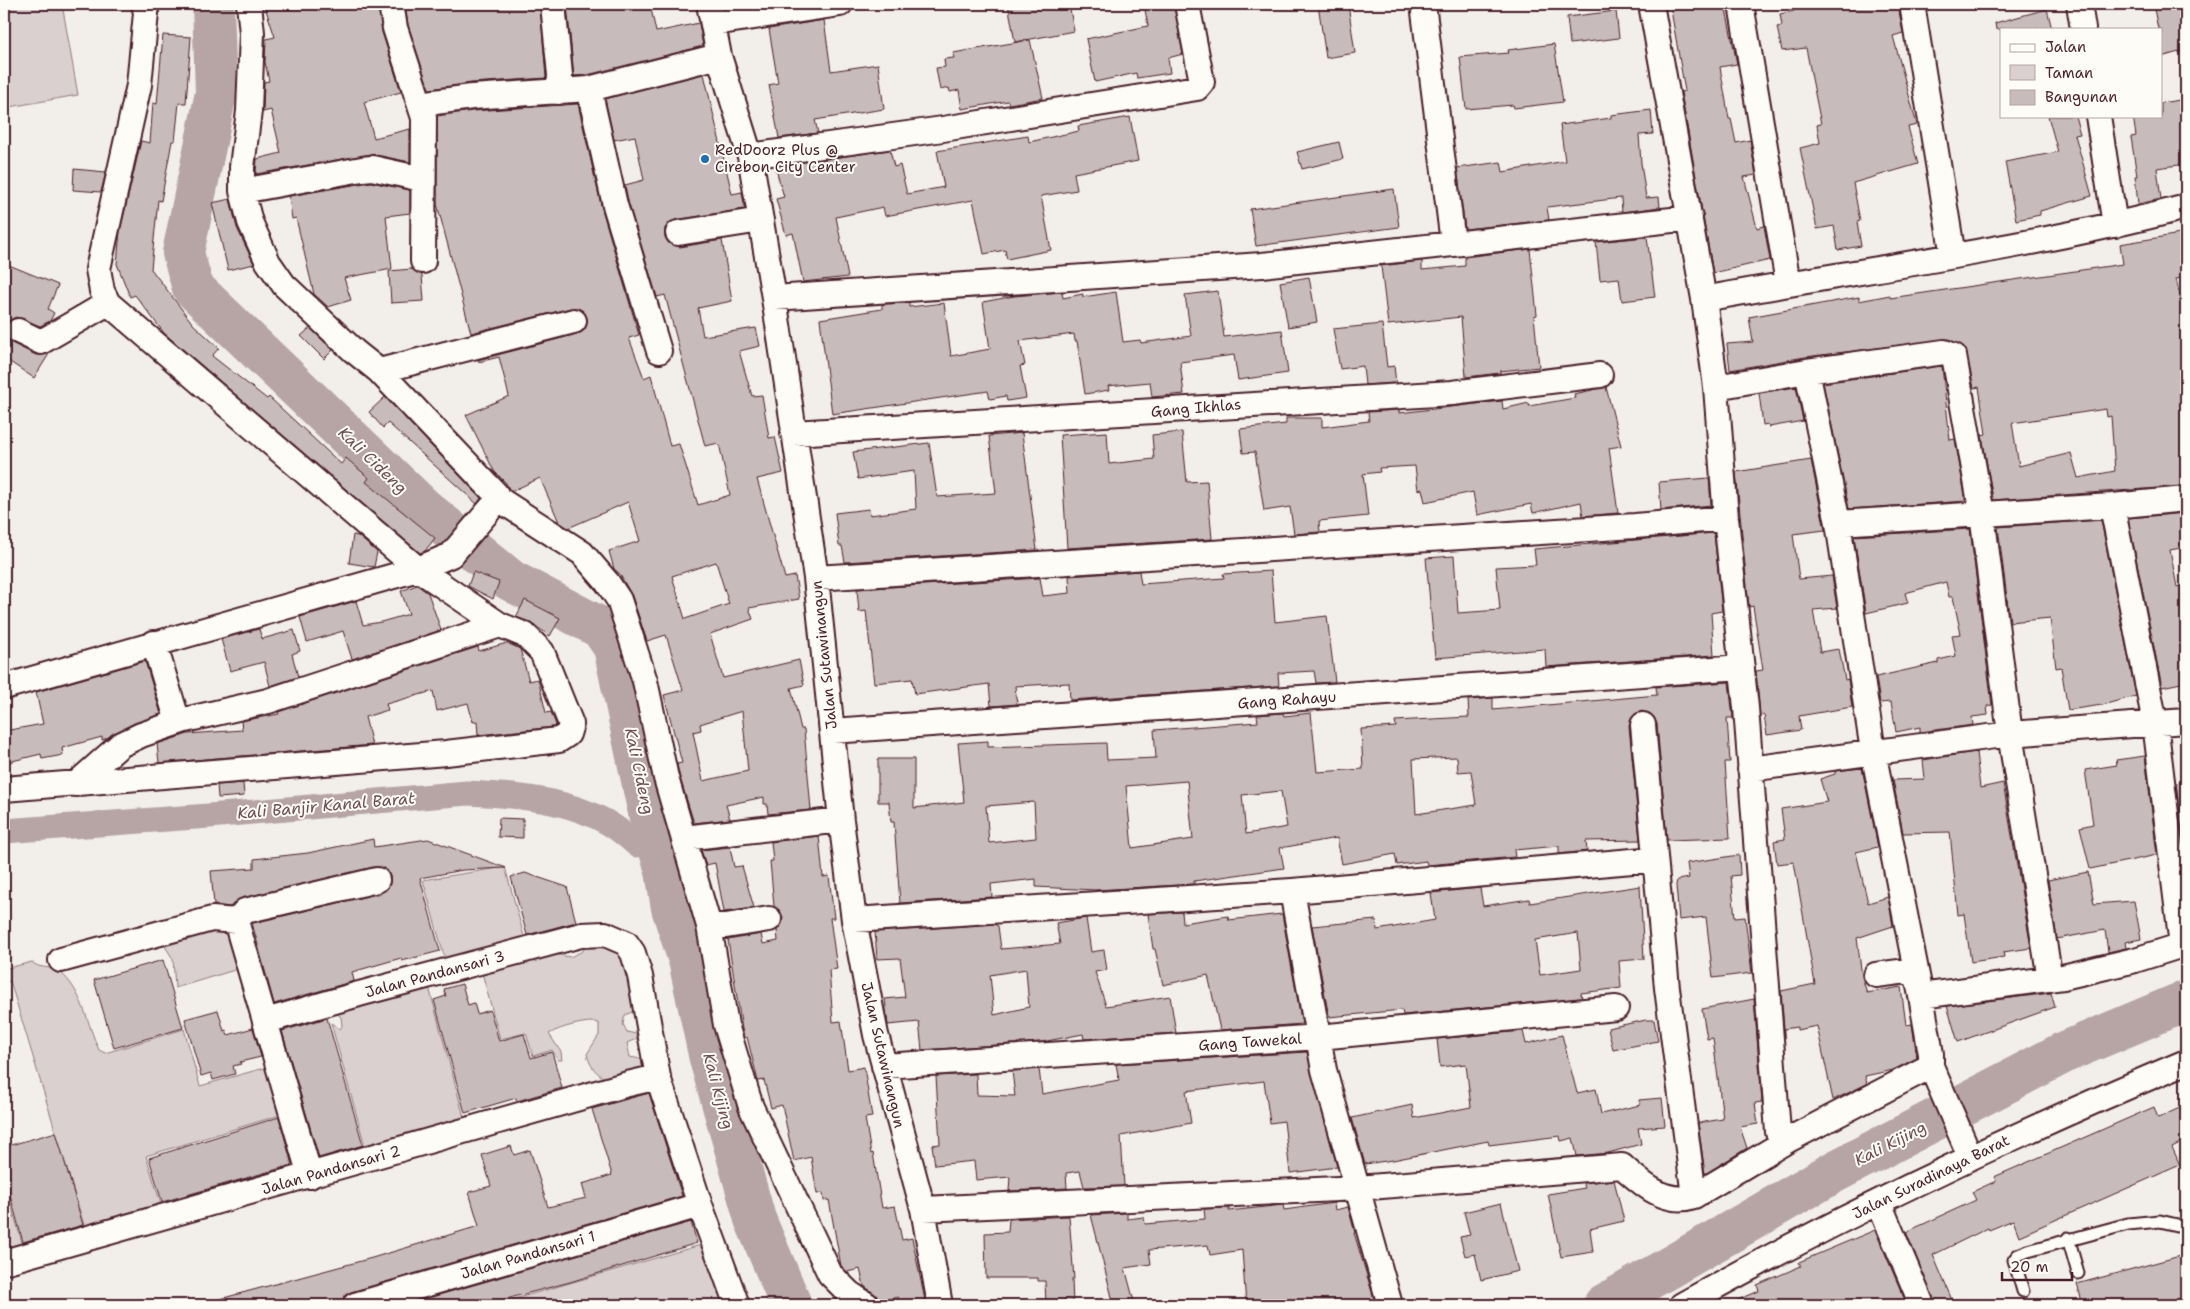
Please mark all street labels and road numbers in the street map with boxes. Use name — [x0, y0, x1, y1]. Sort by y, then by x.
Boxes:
street label: Gang Ikhlas — [1150, 394, 1242, 422]
street label: Jalan Sutawinangun — [806, 580, 842, 730]
street label: Gang Rahayu — [1237, 687, 1337, 713]
street label: Jalan Pandansari 3 — [363, 946, 507, 1002]
street label: Jalan Sutawinangun — [856, 980, 910, 1130]
street label: Gang Tawekal — [1198, 1028, 1303, 1056]
street label: Jalan Suradinaya Barat — [1849, 1130, 2013, 1224]
street label: Jalan Pandansari 2 — [259, 1141, 403, 1199]
street label: Jalan Pandansari 1 — [458, 1226, 598, 1284]

